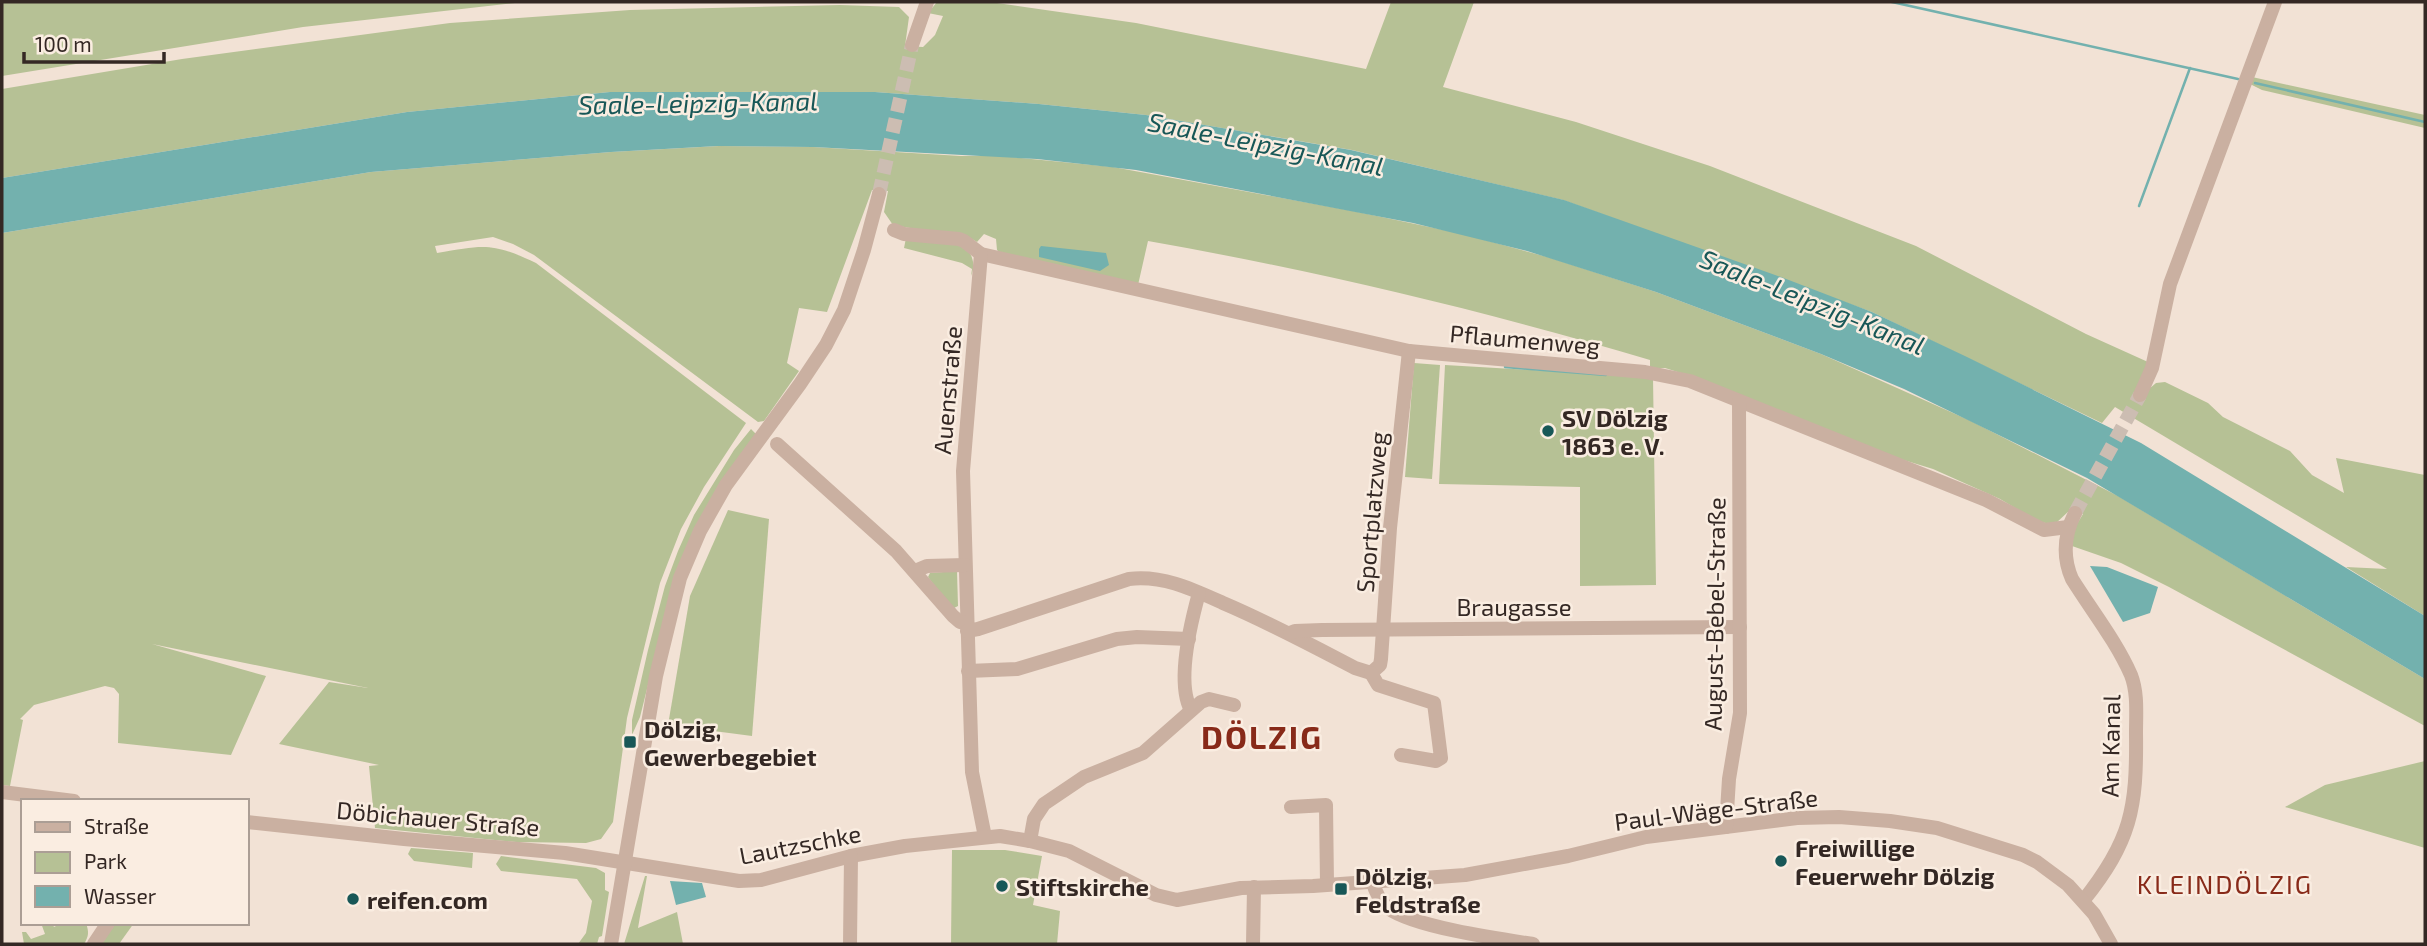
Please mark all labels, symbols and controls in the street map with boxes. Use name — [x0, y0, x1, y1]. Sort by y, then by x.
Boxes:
scale bar — [24, 21, 164, 65]
text: 100 m — [35, 31, 92, 56]
water label: Saale-Leipzig-Kanal — [578, 84, 818, 120]
water label: Saale-Leipzig-Kanal — [1146, 105, 1386, 181]
water label: Saale-Leipzig-Kanal — [1696, 242, 1930, 360]
street label: Pflaumenweg — [1449, 318, 1601, 360]
street label: Auenstraße — [927, 325, 967, 455]
place label: SV Dölzig 1863 e. V. — [1562, 403, 1668, 460]
marker: SV Dölzig 1863 e. V. — [1540, 423, 1556, 439]
street label: Sportplatzweg — [1350, 430, 1392, 594]
street label: August-Bebel-Straße — [1697, 497, 1731, 731]
street label: Braugasse — [1456, 592, 1572, 621]
street label: Am Kanal — [2095, 694, 2125, 798]
place label: Dölzig, Gewerbegebiet — [644, 714, 817, 771]
district label: DÖLZIG — [1201, 717, 1323, 755]
marker: Dölzig, Gewerbegebiet — [622, 734, 638, 750]
street label: Paul-Wäge-Straße — [1613, 782, 1819, 836]
street label: Döbichauer Straße — [335, 795, 541, 841]
legend — [21, 799, 248, 925]
text: Straße — [84, 813, 149, 838]
street label: Lautzschke — [737, 818, 863, 870]
place label: Freiwillige Feuerwehr Dölzig — [1795, 833, 1994, 890]
text: Park — [84, 848, 127, 873]
marker: Freiwillige Feuerwehr Dölzig — [1773, 853, 1789, 869]
place label: Dölzig, Feldstraße — [1355, 861, 1481, 918]
district label: KLEINDÖLZIG — [2137, 868, 2313, 899]
place label: Stiftskirche — [1016, 872, 1149, 901]
marker: Stiftskirche — [994, 878, 1010, 894]
marker: Dölzig, Feldstraße — [1333, 881, 1349, 897]
text: Wasser — [84, 883, 157, 908]
place label: reifen.com — [367, 885, 488, 914]
marker: reifen.com — [345, 891, 361, 907]

